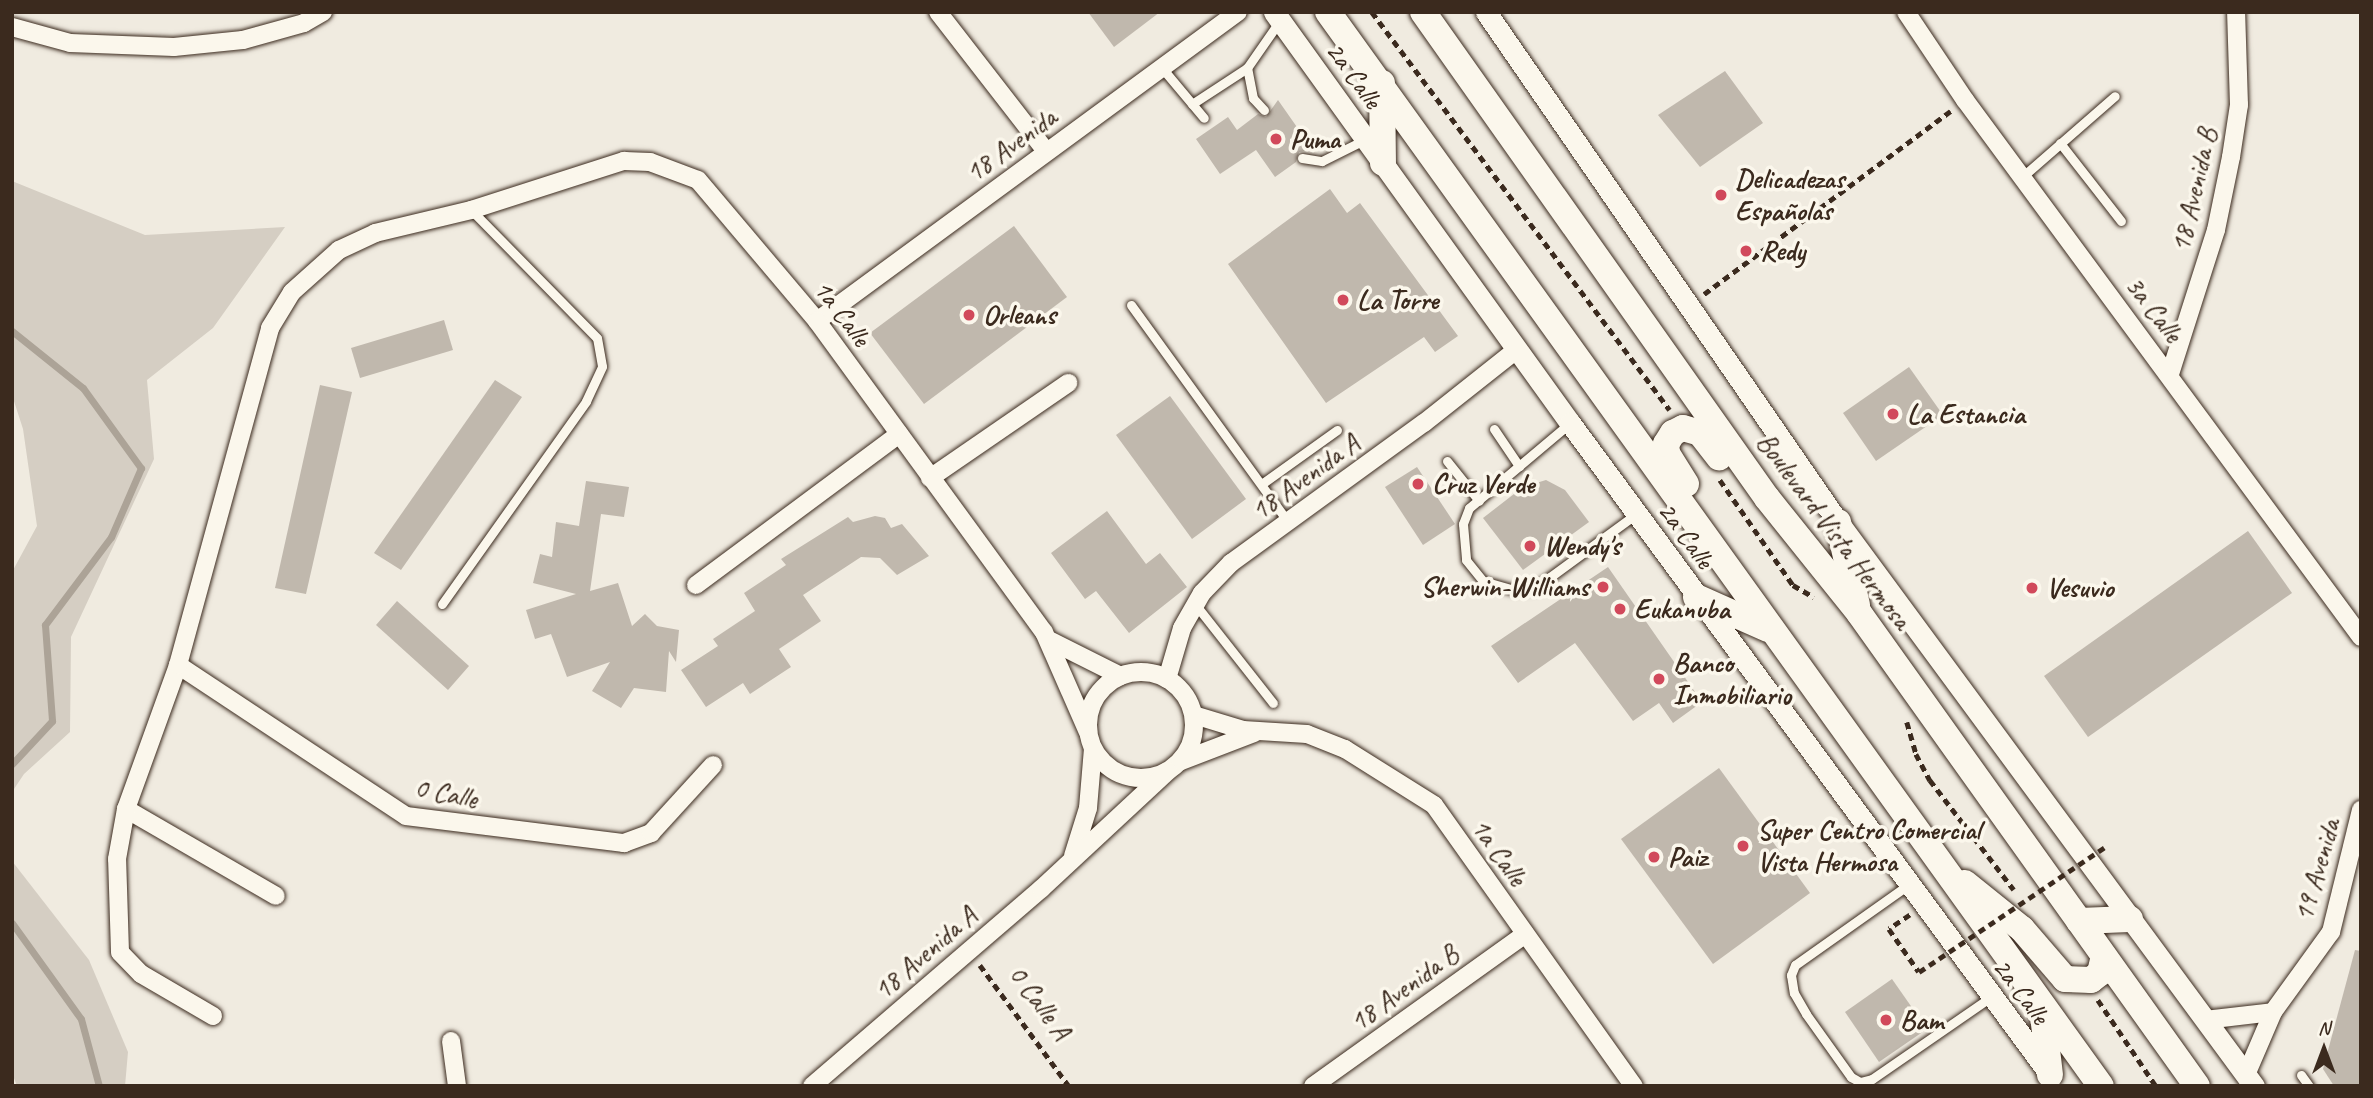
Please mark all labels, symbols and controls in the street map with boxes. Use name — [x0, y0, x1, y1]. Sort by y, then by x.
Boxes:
street label: 2a Calle — [1318, 35, 1390, 115]
street label: 18 Avenida — [959, 101, 1063, 189]
place label: Puma — [1290, 122, 1340, 156]
street label: 18 Avenida B — [2163, 125, 2225, 255]
marker: Puma — [1268, 131, 1284, 147]
place label: Delicadezas Españolas — [1735, 162, 1844, 228]
marker: Delicadezas Españolas — [1713, 187, 1729, 203]
place label: Redy — [1760, 234, 1805, 268]
marker: Redy — [1738, 243, 1754, 259]
street label: 3a Calle — [2118, 269, 2190, 349]
street label: 1a Calle — [806, 273, 878, 353]
place label: La Torre — [1357, 283, 1438, 317]
marker: La Torre — [1335, 292, 1351, 308]
place label: Orleans — [983, 298, 1056, 332]
marker: Orleans — [961, 307, 977, 323]
place label: La Estancia — [1907, 397, 2025, 431]
marker: La Estancia — [1885, 406, 1901, 422]
street label: Boulevard Vista Hermosa — [1749, 426, 1919, 636]
street label: 18 Avenida A — [1244, 427, 1366, 527]
place label: Cruz Verde — [1432, 467, 1534, 501]
marker: Cruz Verde — [1410, 476, 1426, 492]
street label: 2a Calle — [1650, 495, 1722, 575]
place label: Wendy's — [1544, 529, 1621, 563]
marker: Wendy's — [1522, 538, 1538, 554]
place label: Sherwin-Williams — [1421, 570, 1589, 604]
place label: Vesuvio — [2046, 571, 2113, 605]
marker: Sherwin-Williams — [1595, 579, 1611, 595]
marker: Vesuvio — [2024, 580, 2040, 596]
place label: Eukanuba — [1634, 592, 1730, 626]
marker: Eukanuba — [1612, 601, 1628, 617]
place label: Banco Inmobiliario — [1673, 646, 1791, 712]
marker: Banco Inmobiliario — [1651, 671, 1667, 687]
street label: 0 Calle — [412, 770, 480, 816]
street label: 1a Calle — [1464, 811, 1534, 893]
place label: Super Centro Comercial Vista Hermosa — [1757, 813, 1982, 879]
street label: 19 Avenida — [2286, 815, 2348, 925]
marker: Super Centro Comercial Vista Hermosa — [1735, 838, 1751, 854]
place label: Paiz — [1668, 840, 1707, 874]
marker: Paiz — [1646, 849, 1662, 865]
street label: 18 Avenida A — [867, 899, 983, 1007]
street label: 18 Avenida B — [1343, 937, 1465, 1039]
street label: 2a Calle — [1985, 951, 2057, 1031]
street label: 0 Calle A — [1002, 958, 1078, 1046]
place label: Bam — [1900, 1003, 1943, 1037]
marker: Bam — [1878, 1012, 1894, 1028]
north arrow — [2289, 1014, 2359, 1084]
text: N — [2318, 1016, 2330, 1040]

